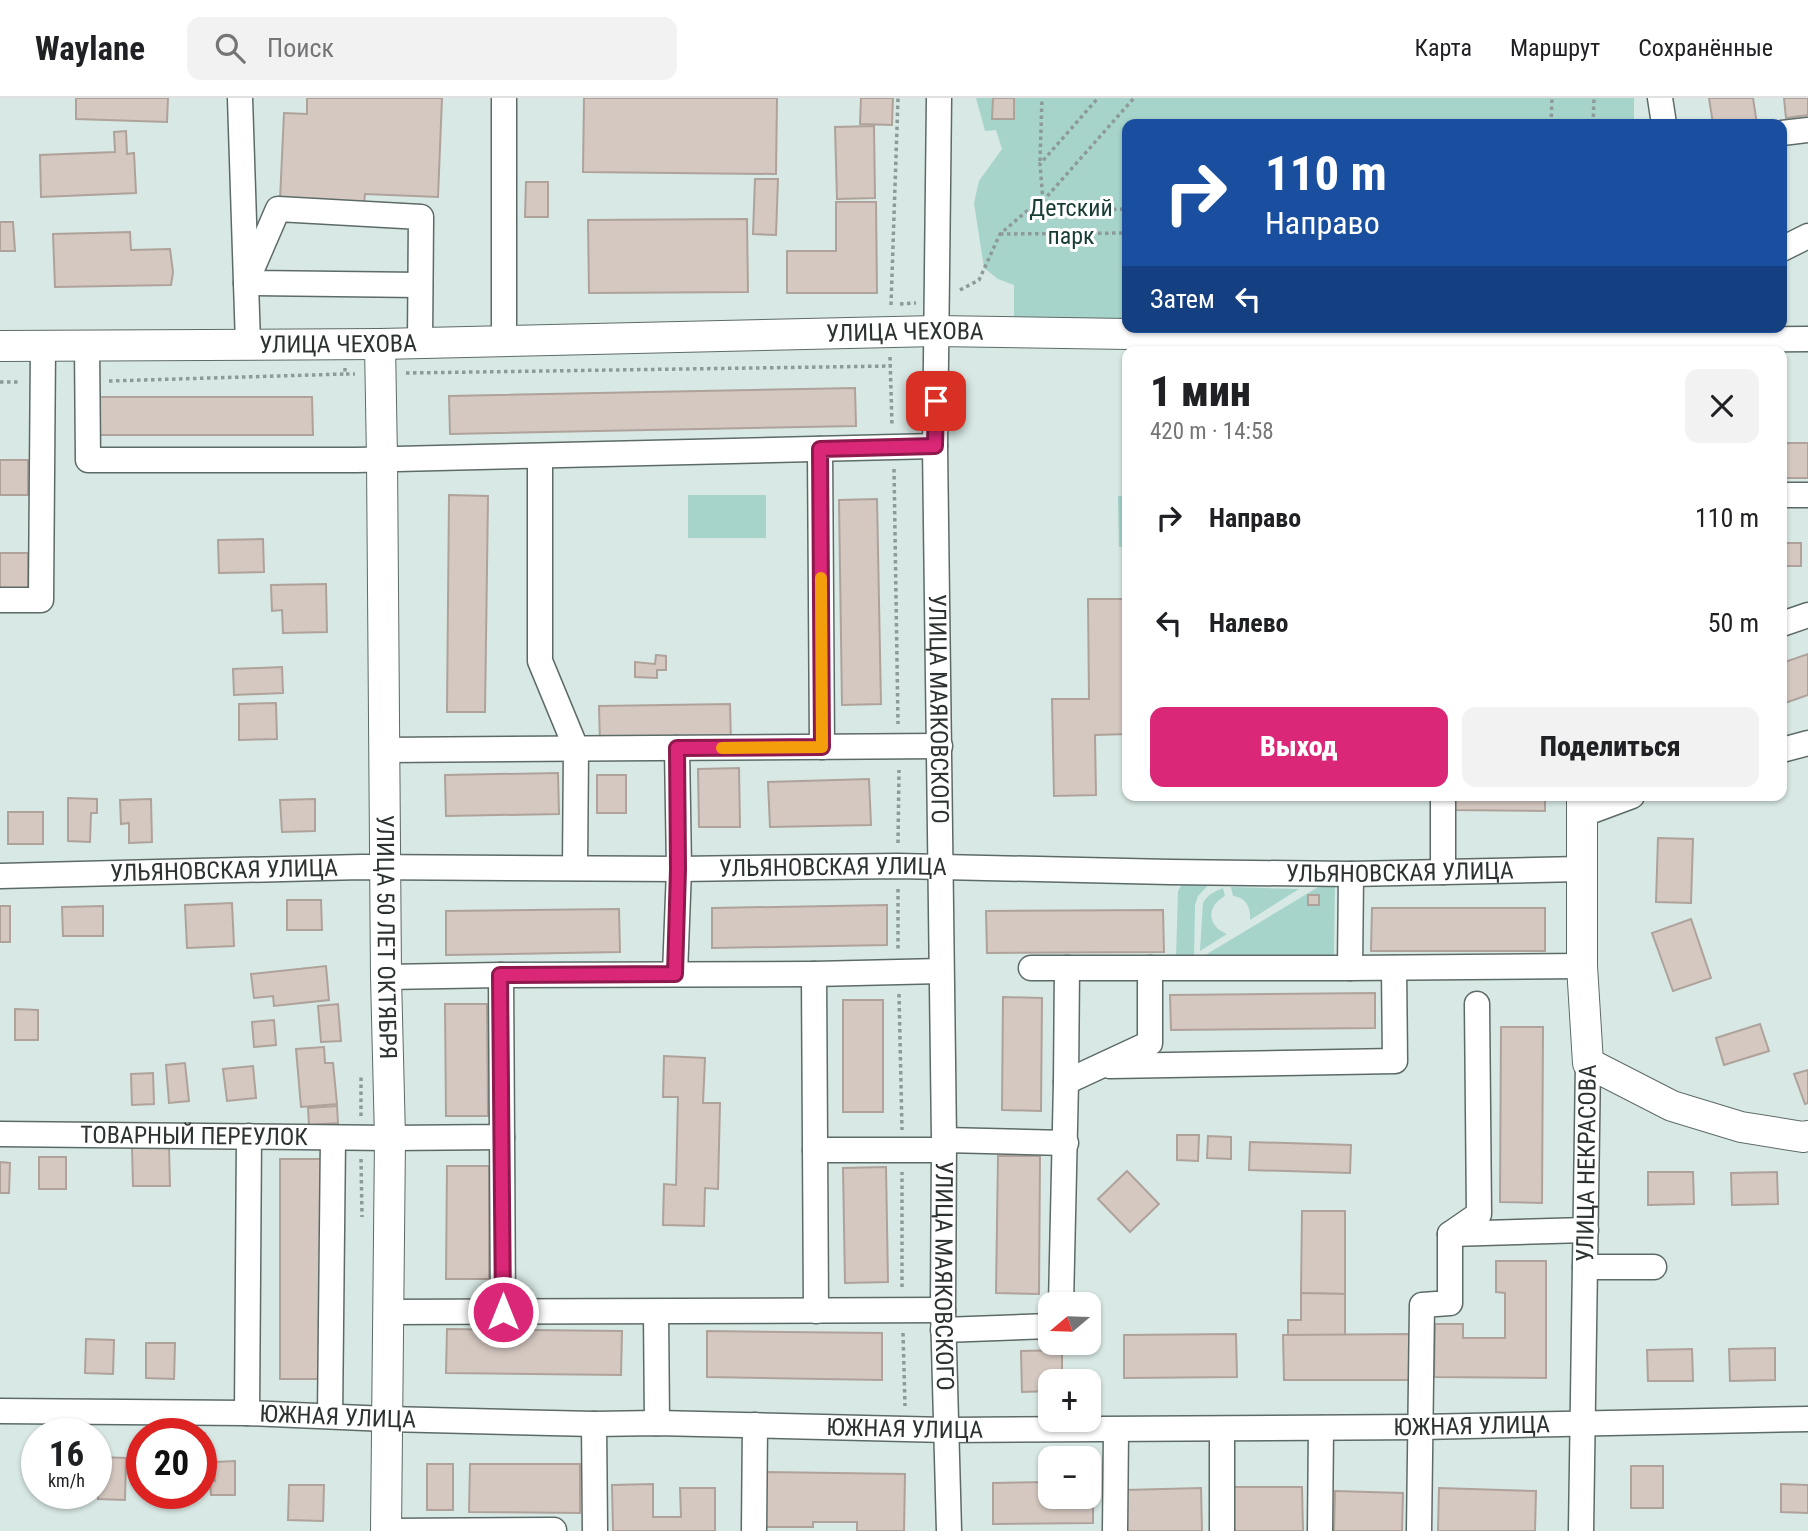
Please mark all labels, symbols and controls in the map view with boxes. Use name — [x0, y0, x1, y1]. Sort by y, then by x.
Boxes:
search box — [187, 17, 677, 80]
text: Waylane — [35, 29, 145, 68]
icon: search — [211, 29, 249, 67]
text: Поиск — [267, 33, 334, 63]
text: Карта — [1415, 34, 1472, 62]
text: Маршрут — [1510, 34, 1600, 62]
text: Сохранённые — [1638, 34, 1773, 62]
text: 110 m — [1265, 145, 1387, 202]
icon: right — [1150, 147, 1241, 238]
park label: Детский парк — [1029, 194, 1113, 250]
text: Направо — [1265, 204, 1380, 242]
icon: left — [1229, 280, 1267, 318]
text: Затем — [1150, 284, 1215, 314]
street label: УЛИЦА ЧЕХОВА — [826, 317, 984, 348]
street label: УЛИЦА ЧЕХОВА — [259, 329, 417, 359]
text: 1 мин — [1150, 367, 1251, 416]
button: close — [1685, 369, 1759, 443]
pin — [906, 371, 966, 431]
icon: arrive — [917, 382, 955, 420]
text: 420 m · 14:58 — [1150, 418, 1274, 445]
icon: right — [1150, 499, 1188, 537]
text: Направо — [1209, 503, 1301, 533]
text: 110 m — [1695, 503, 1759, 533]
street label: УЛИЦА МАЯКОВСКОГО — [923, 594, 954, 824]
icon: left — [1150, 604, 1188, 642]
text: Налево — [1209, 608, 1289, 638]
text: 50 m — [1708, 608, 1759, 638]
button: Выход — [1150, 707, 1448, 787]
button: Поделиться — [1462, 707, 1759, 787]
street label: УЛИЦА 50 ЛЕТ ОКТЯБРЯ — [371, 814, 402, 1060]
street label: УЛЬЯНОВСКАЯ УЛИЦА — [719, 852, 947, 882]
street label: УЛЬЯНОВСКАЯ УЛИЦА — [110, 854, 338, 887]
street label: УЛЬЯНОВСКАЯ УЛИЦА — [1286, 856, 1514, 888]
street label: УЛИЦА НЕКРАСОВА — [1571, 1064, 1602, 1262]
street label: ТОВАРНЫЙ ПЕРЕУЛОК — [80, 1121, 308, 1151]
street label: УЛИЦА МАЯКОВСКОГО — [929, 1161, 959, 1391]
position arrow — [466, 1275, 540, 1349]
north arrow — [1038, 1292, 1101, 1354]
map controls — [1038, 1292, 1101, 1509]
button: + — [1038, 1369, 1101, 1432]
street label: ЮЖНАЯ УЛИЦА — [259, 1400, 417, 1434]
street label: ЮЖНАЯ УЛИЦА — [1393, 1410, 1550, 1441]
street label: ЮЖНАЯ УЛИЦА — [826, 1413, 983, 1444]
speed limit sign: 20 — [126, 1418, 217, 1509]
text: 16 — [49, 1434, 84, 1475]
button: − — [1038, 1446, 1101, 1509]
text: km/h — [48, 1470, 85, 1491]

